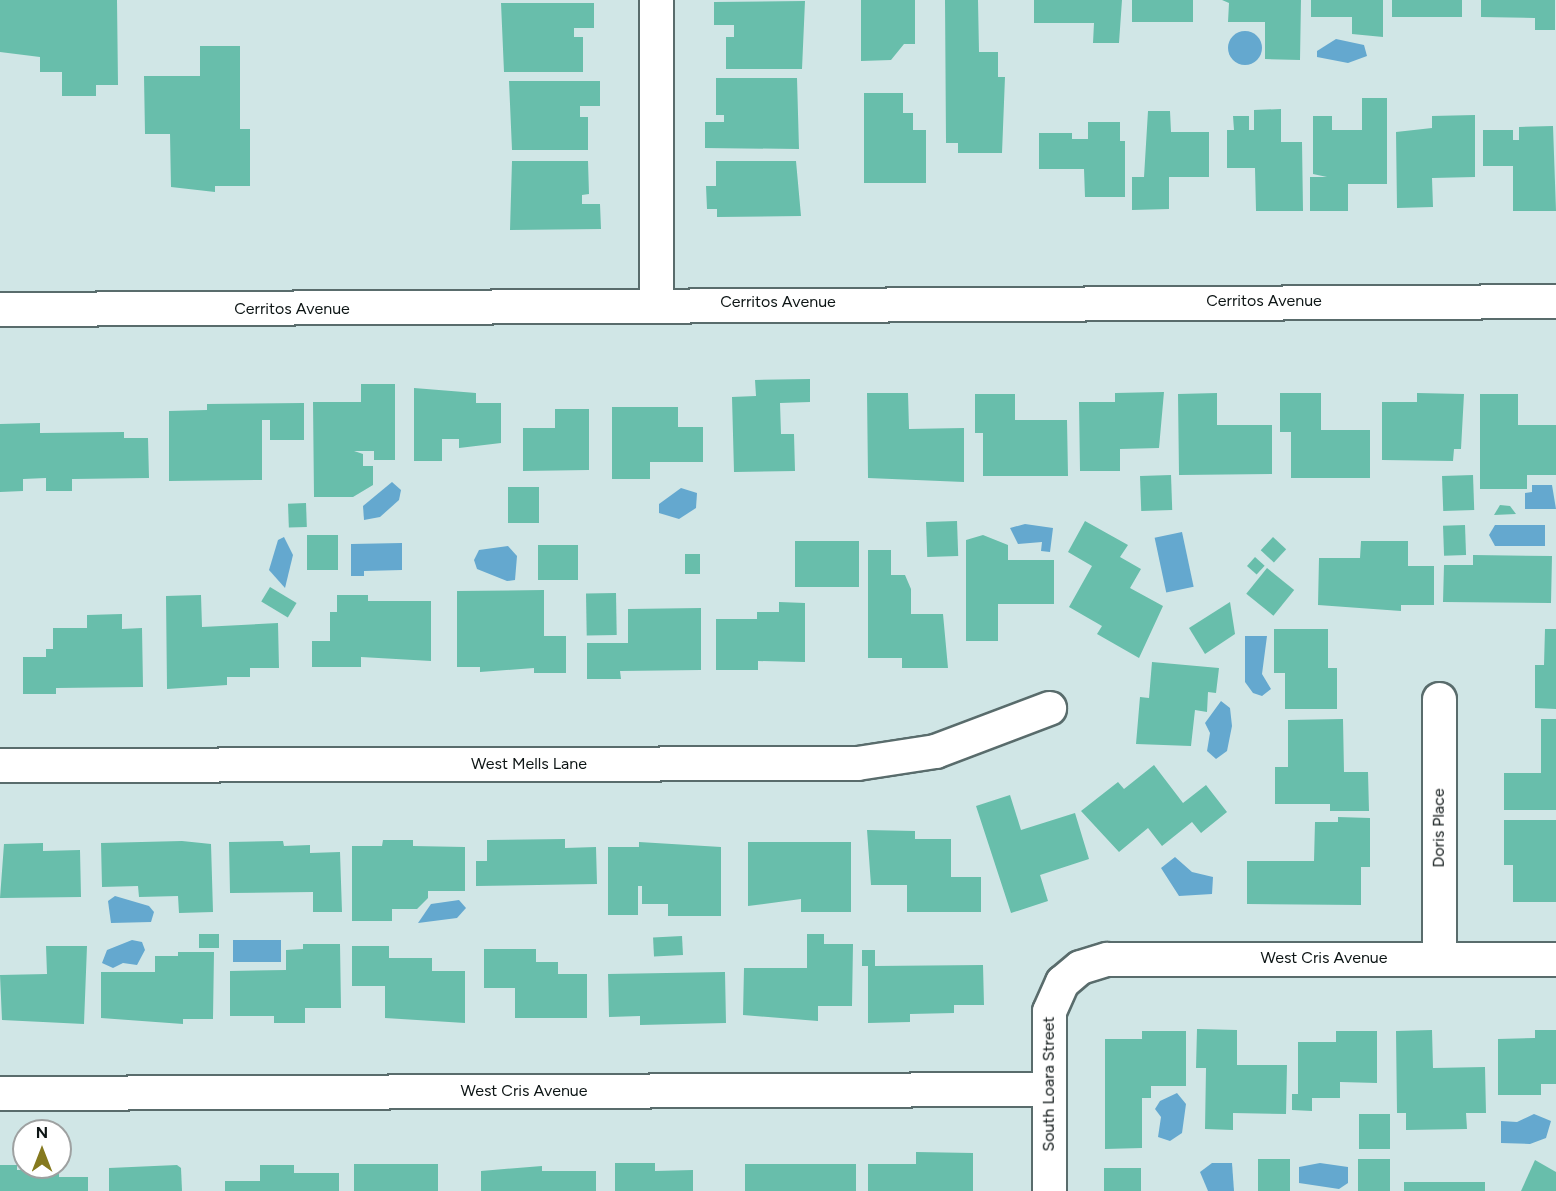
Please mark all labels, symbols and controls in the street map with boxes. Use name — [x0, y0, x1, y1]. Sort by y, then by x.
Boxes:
street label: Cerritos Avenue — [1206, 291, 1322, 311]
street label: Cerritos Avenue — [720, 292, 836, 312]
street label: Cerritos Avenue — [234, 299, 350, 319]
street label: West Mells Lane — [471, 754, 587, 774]
street label: Doris Place — [1429, 788, 1449, 868]
street label: West Cris Avenue — [1260, 948, 1388, 968]
street label: South Loara Street — [1039, 1016, 1059, 1152]
street label: West Cris Avenue — [460, 1081, 588, 1101]
north arrow — [12, 1119, 72, 1179]
text: N — [36, 1123, 48, 1142]

